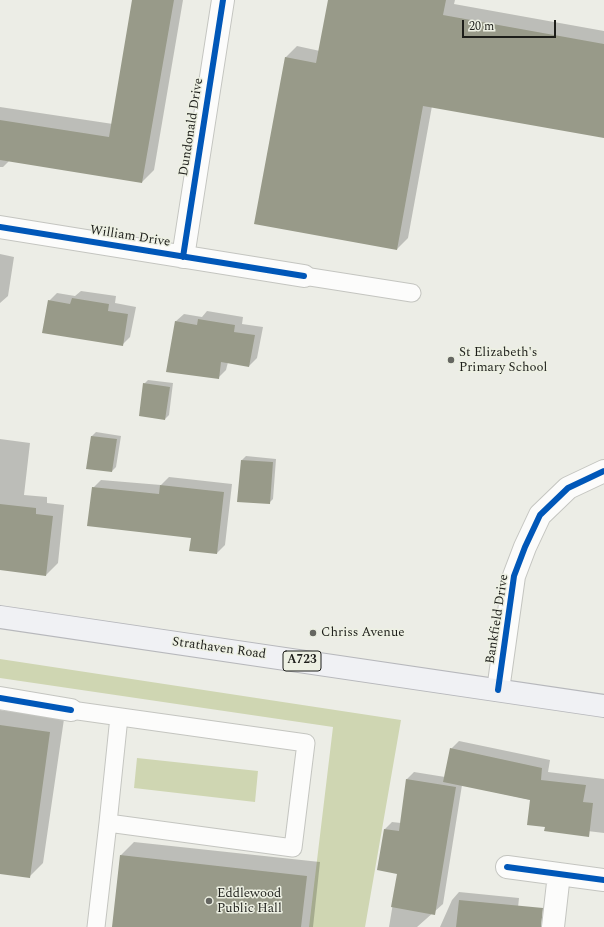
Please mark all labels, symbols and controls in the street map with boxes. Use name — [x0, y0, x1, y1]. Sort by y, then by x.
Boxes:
scale bar — [464, 12, 558, 38]
text: 20 m — [469, 17, 494, 36]
street label: Dundonald Drive — [177, 77, 207, 177]
street label: William Drive — [89, 223, 171, 251]
place label: St Elizabeth's Primary School — [459, 345, 547, 376]
marker: St Elizabeth's Primary School — [446, 355, 456, 365]
street label: Bankfield Drive — [483, 573, 513, 665]
place label: Chriss Avenue — [321, 625, 404, 641]
marker: Chriss Avenue — [308, 628, 318, 638]
street label: Strathaven Road — [171, 635, 267, 663]
road number: A723 — [283, 651, 321, 671]
place label: Eddlewood Public Hall — [217, 886, 282, 917]
marker: Eddlewood Public Hall — [204, 896, 214, 906]

